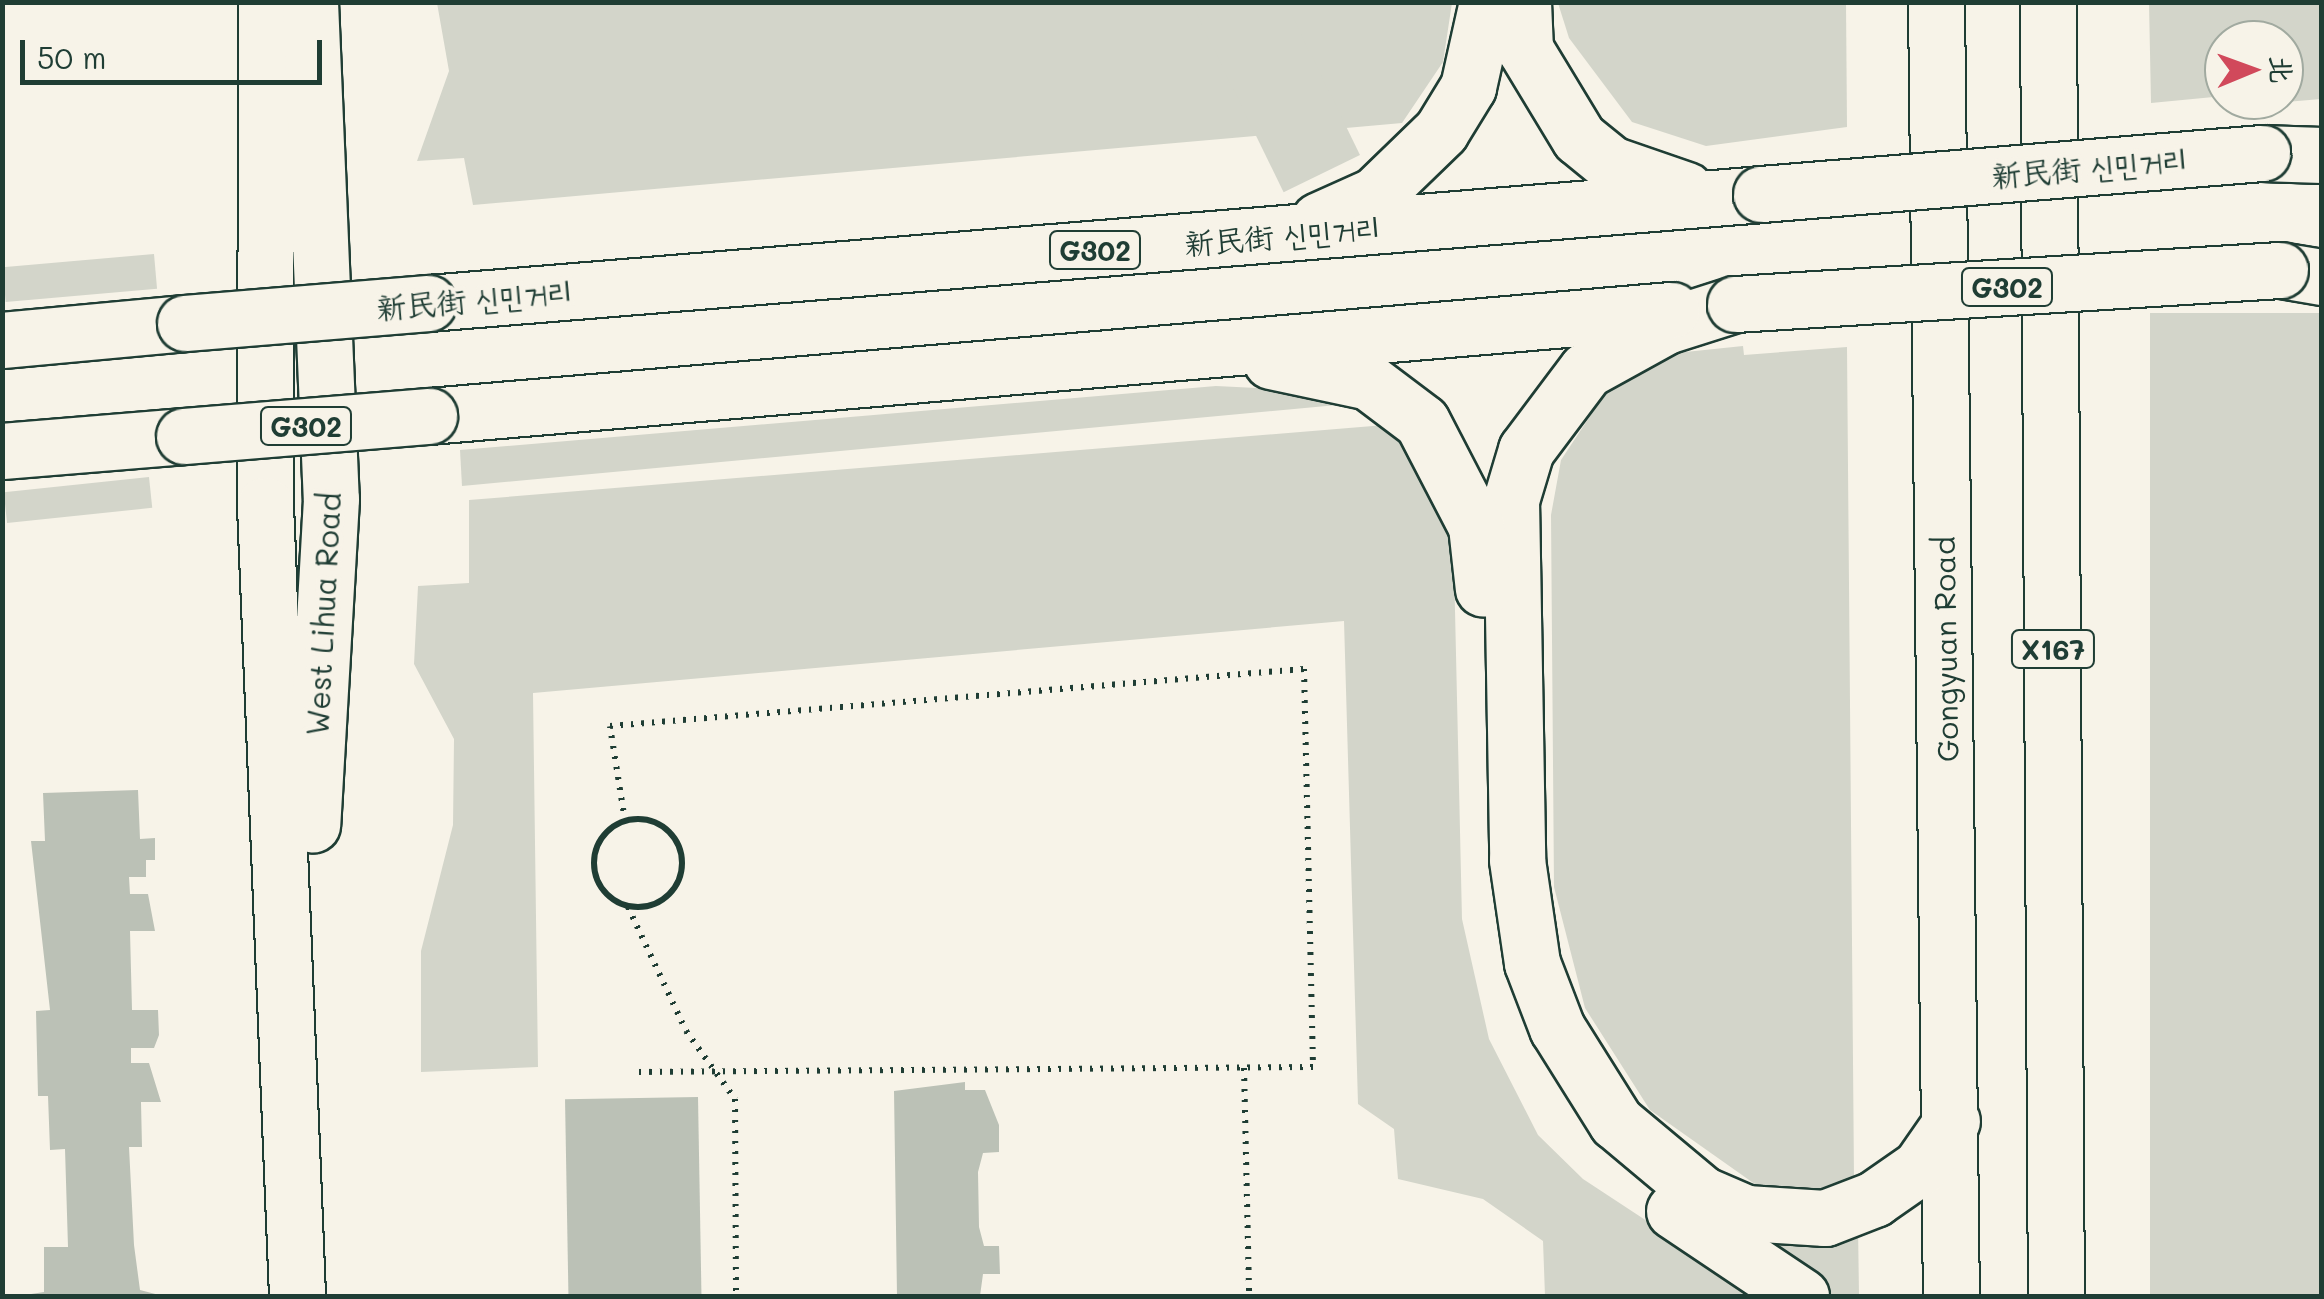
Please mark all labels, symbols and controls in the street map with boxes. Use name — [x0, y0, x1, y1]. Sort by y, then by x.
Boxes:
scale bar — [25, 20, 328, 82]
north arrow — [2204, 20, 2304, 120]
text: 50 m — [37, 37, 107, 77]
text: 北 — [2264, 55, 2300, 84]
street label: 新民街 신민거리 — [1990, 141, 2188, 193]
street label: 新民街 신민거리 — [1183, 209, 1381, 261]
road number: G302 — [1048, 227, 1142, 273]
road number: G302 — [1960, 264, 2054, 310]
street label: 新民街 신민거리 — [375, 273, 573, 325]
road number: G302 — [258, 403, 354, 449]
street label: West Lihua Road — [299, 491, 347, 737]
street label: Gongyuan Road — [1925, 536, 1965, 762]
road number: X167 — [2010, 626, 2096, 672]

